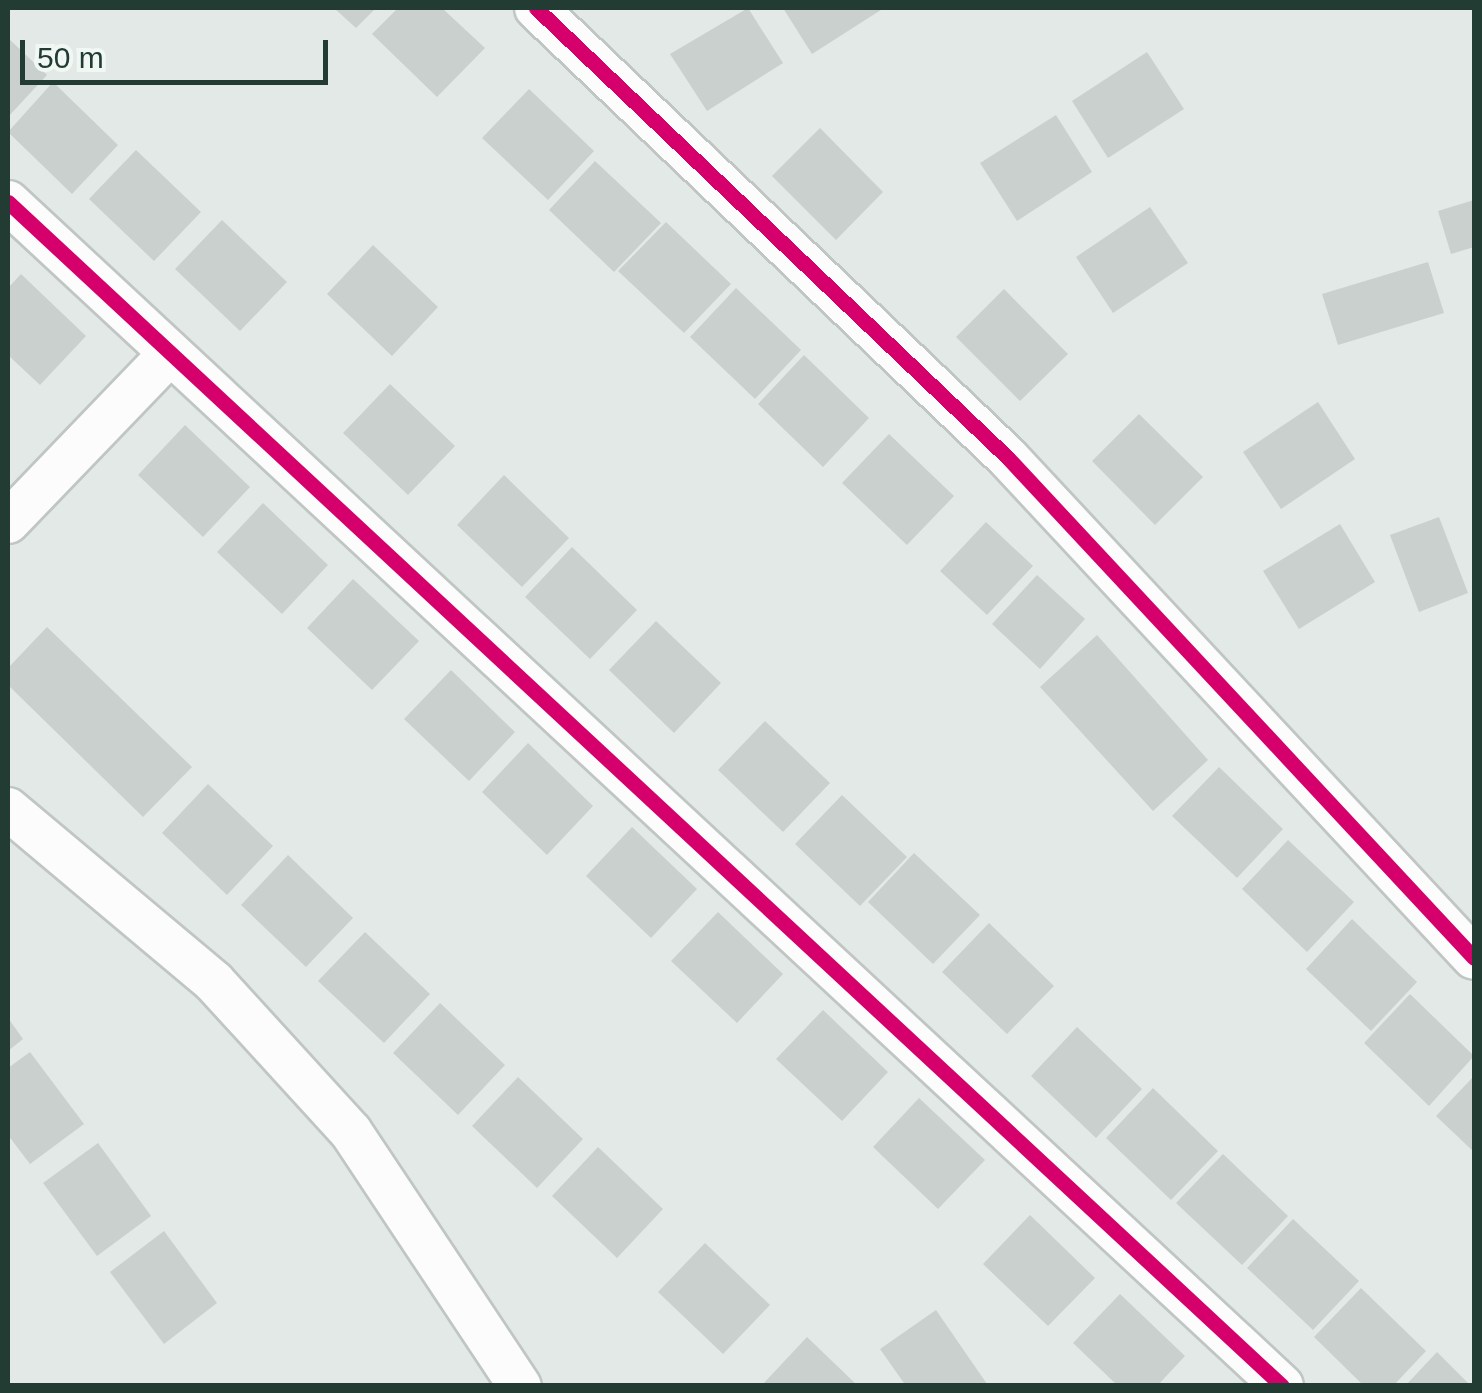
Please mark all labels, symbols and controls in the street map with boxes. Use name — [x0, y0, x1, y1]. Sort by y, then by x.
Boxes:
scale bar — [25, 20, 332, 82]
text: 50 m — [37, 41, 104, 74]

